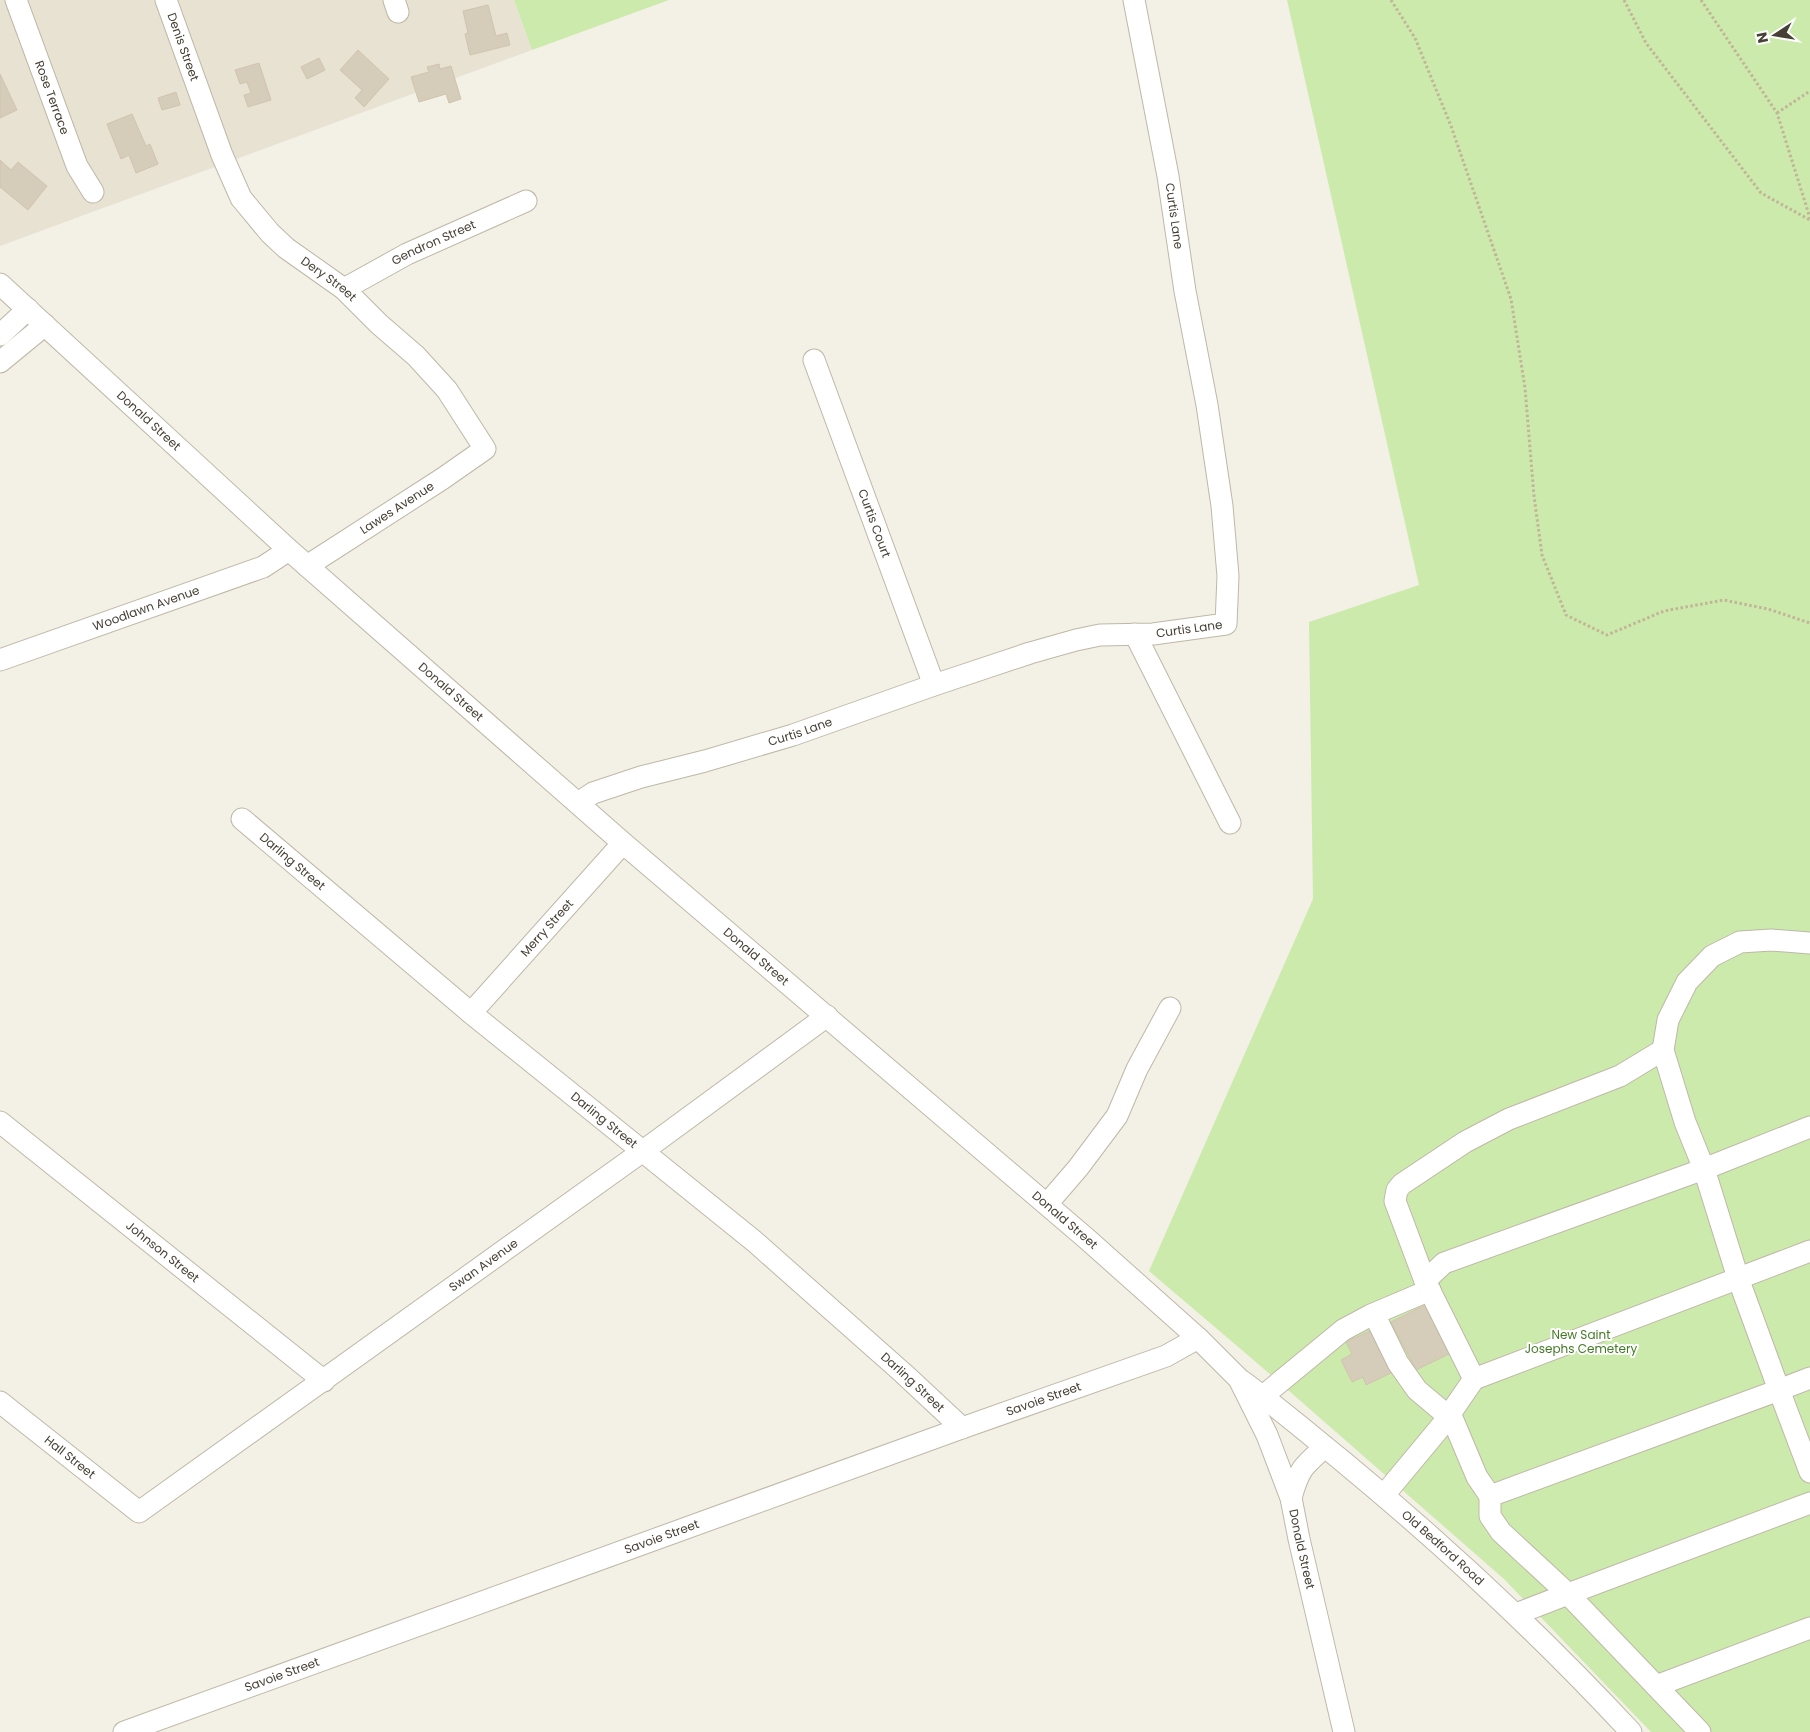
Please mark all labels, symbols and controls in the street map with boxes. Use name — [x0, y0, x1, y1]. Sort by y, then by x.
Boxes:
street label: Denis Street — [163, 10, 204, 83]
north arrow — [1750, 10, 1800, 60]
text: N — [1751, 30, 1773, 45]
street label: Rose Terrace — [31, 58, 74, 137]
street label: Curtis Lane — [1161, 182, 1188, 250]
street label: Gendron Street — [388, 216, 478, 269]
street label: Dery Street — [298, 252, 361, 305]
street label: Donald Street — [113, 387, 185, 454]
street label: Lawes Avenue — [356, 477, 437, 538]
street label: Curtis Court — [854, 486, 895, 560]
street label: Woodlawn Avenue — [90, 581, 202, 635]
street label: Curtis Lane — [1155, 616, 1223, 641]
street label: Donald Street — [415, 658, 487, 725]
street label: Curtis Lane — [766, 713, 834, 750]
street label: Darling Street — [256, 829, 329, 894]
street label: Merry Street — [516, 895, 577, 960]
street label: Donald Street — [720, 923, 793, 989]
street label: Darling Street — [567, 1088, 641, 1152]
street label: Donald Street — [1029, 1187, 1102, 1253]
street label: Johnson Street — [123, 1217, 203, 1286]
street label: Swan Avenue — [445, 1234, 521, 1295]
park label: New Saint Josephs Cemetery — [1525, 1326, 1638, 1357]
street label: Darling Street — [877, 1348, 949, 1416]
street label: Savoie Street — [1004, 1378, 1083, 1420]
street label: Hall Street — [41, 1431, 99, 1482]
street label: Old Bedford Road — [1398, 1506, 1488, 1589]
street label: Donald Street — [1285, 1507, 1319, 1591]
street label: Savoie Street — [622, 1515, 701, 1558]
street label: Savoie Street — [242, 1653, 322, 1696]

